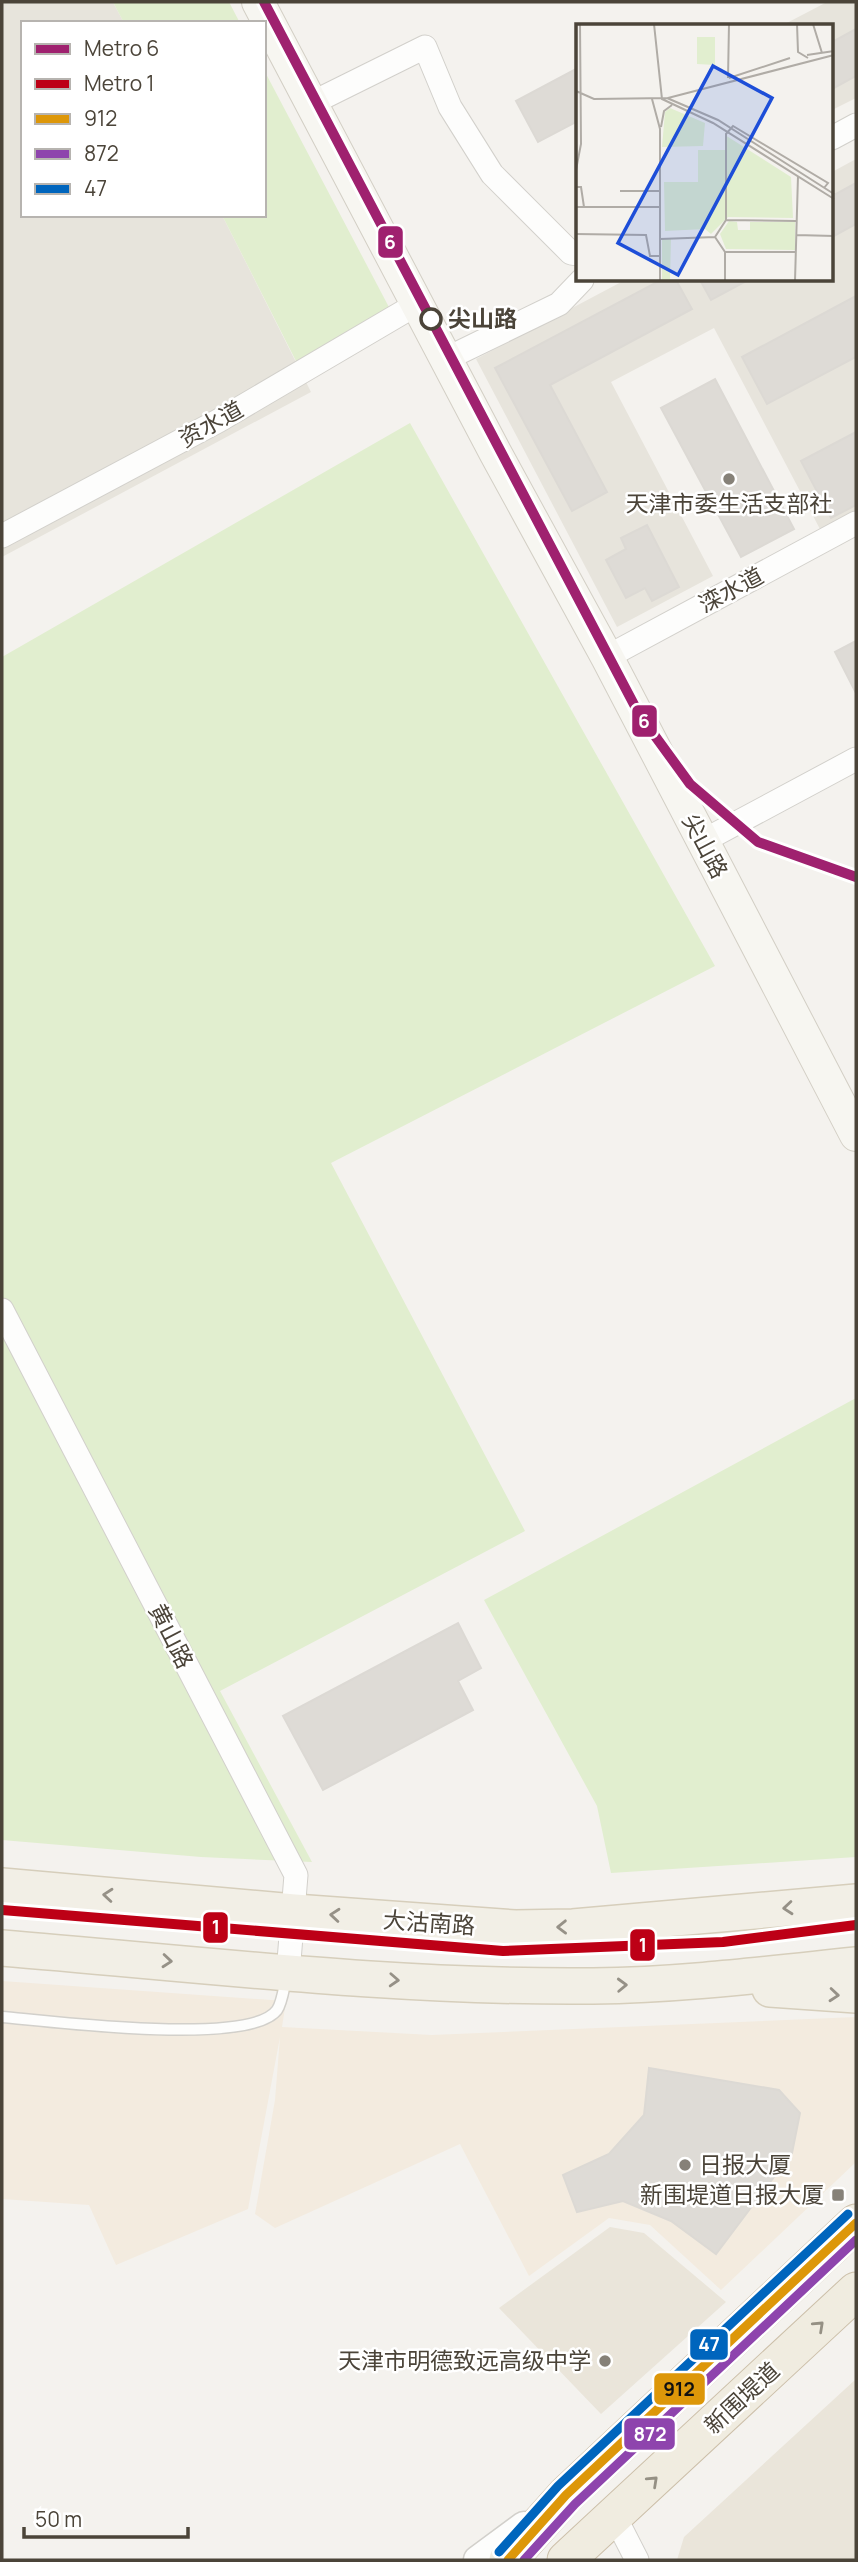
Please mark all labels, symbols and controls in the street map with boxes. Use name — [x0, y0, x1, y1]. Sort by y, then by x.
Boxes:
legend — [21, 21, 266, 217]
inset map — [576, 24, 834, 282]
text: Metro 6 — [84, 34, 159, 62]
text: Metro 1 — [84, 69, 155, 97]
text: 912 — [84, 104, 117, 132]
text: 872 — [84, 139, 119, 167]
text: 47 — [84, 174, 107, 202]
line badge: 6 — [377, 225, 404, 259]
text: 6 — [384, 229, 396, 255]
place label: 尖山路 — [448, 302, 517, 334]
marker: 尖山路 — [420, 308, 442, 330]
street label: 资水道 — [173, 392, 248, 454]
marker: 天津市委生活支部社 — [721, 471, 737, 487]
place label: 天津市委生活支部社 — [626, 487, 833, 519]
street label: 滦水道 — [693, 559, 769, 619]
line badge: 6 — [631, 704, 658, 738]
text: 6 — [638, 708, 650, 734]
street label: 尖山路 — [676, 808, 736, 884]
street label: 黄山路 — [142, 1598, 202, 1674]
one-way arrow — [102, 1888, 113, 1903]
one-way arrow — [782, 1900, 793, 1915]
street label: 大沽南路 — [382, 1903, 476, 1941]
one-way arrow — [329, 1908, 340, 1923]
line badge: 1 — [202, 1911, 229, 1944]
text: 1 — [212, 1914, 220, 1940]
one-way arrow — [556, 1920, 567, 1935]
line badge: 1 — [629, 1928, 656, 1962]
text: 1 — [639, 1932, 647, 1958]
one-way arrow — [162, 1953, 173, 1968]
one-way arrow — [389, 1972, 400, 1987]
one-way arrow — [616, 1977, 627, 1992]
one-way arrow — [829, 1987, 840, 2002]
place label: 日报大厦 — [699, 2148, 791, 2180]
marker: 日报大厦 — [677, 2157, 693, 2173]
place label: 新围堤道日报大厦 — [640, 2178, 824, 2210]
marker: 新围堤道日报大厦 — [830, 2187, 846, 2203]
one-way arrow — [811, 2322, 824, 2334]
line badge: 47 — [689, 2328, 729, 2361]
text: 47 — [698, 2331, 720, 2357]
place label: 天津市明德致远高级中学 — [338, 2344, 591, 2376]
marker: 天津市明德致远高级中学 — [597, 2353, 613, 2369]
street label: 新围堤道 — [697, 2354, 786, 2440]
line badge: 912 — [653, 2372, 706, 2406]
text: 912 — [663, 2376, 695, 2402]
line badge: 872 — [623, 2417, 676, 2451]
text: 872 — [633, 2421, 667, 2447]
one-way arrow — [645, 2477, 658, 2490]
scale bar — [24, 2496, 189, 2540]
text: 50 m — [35, 2505, 82, 2533]

